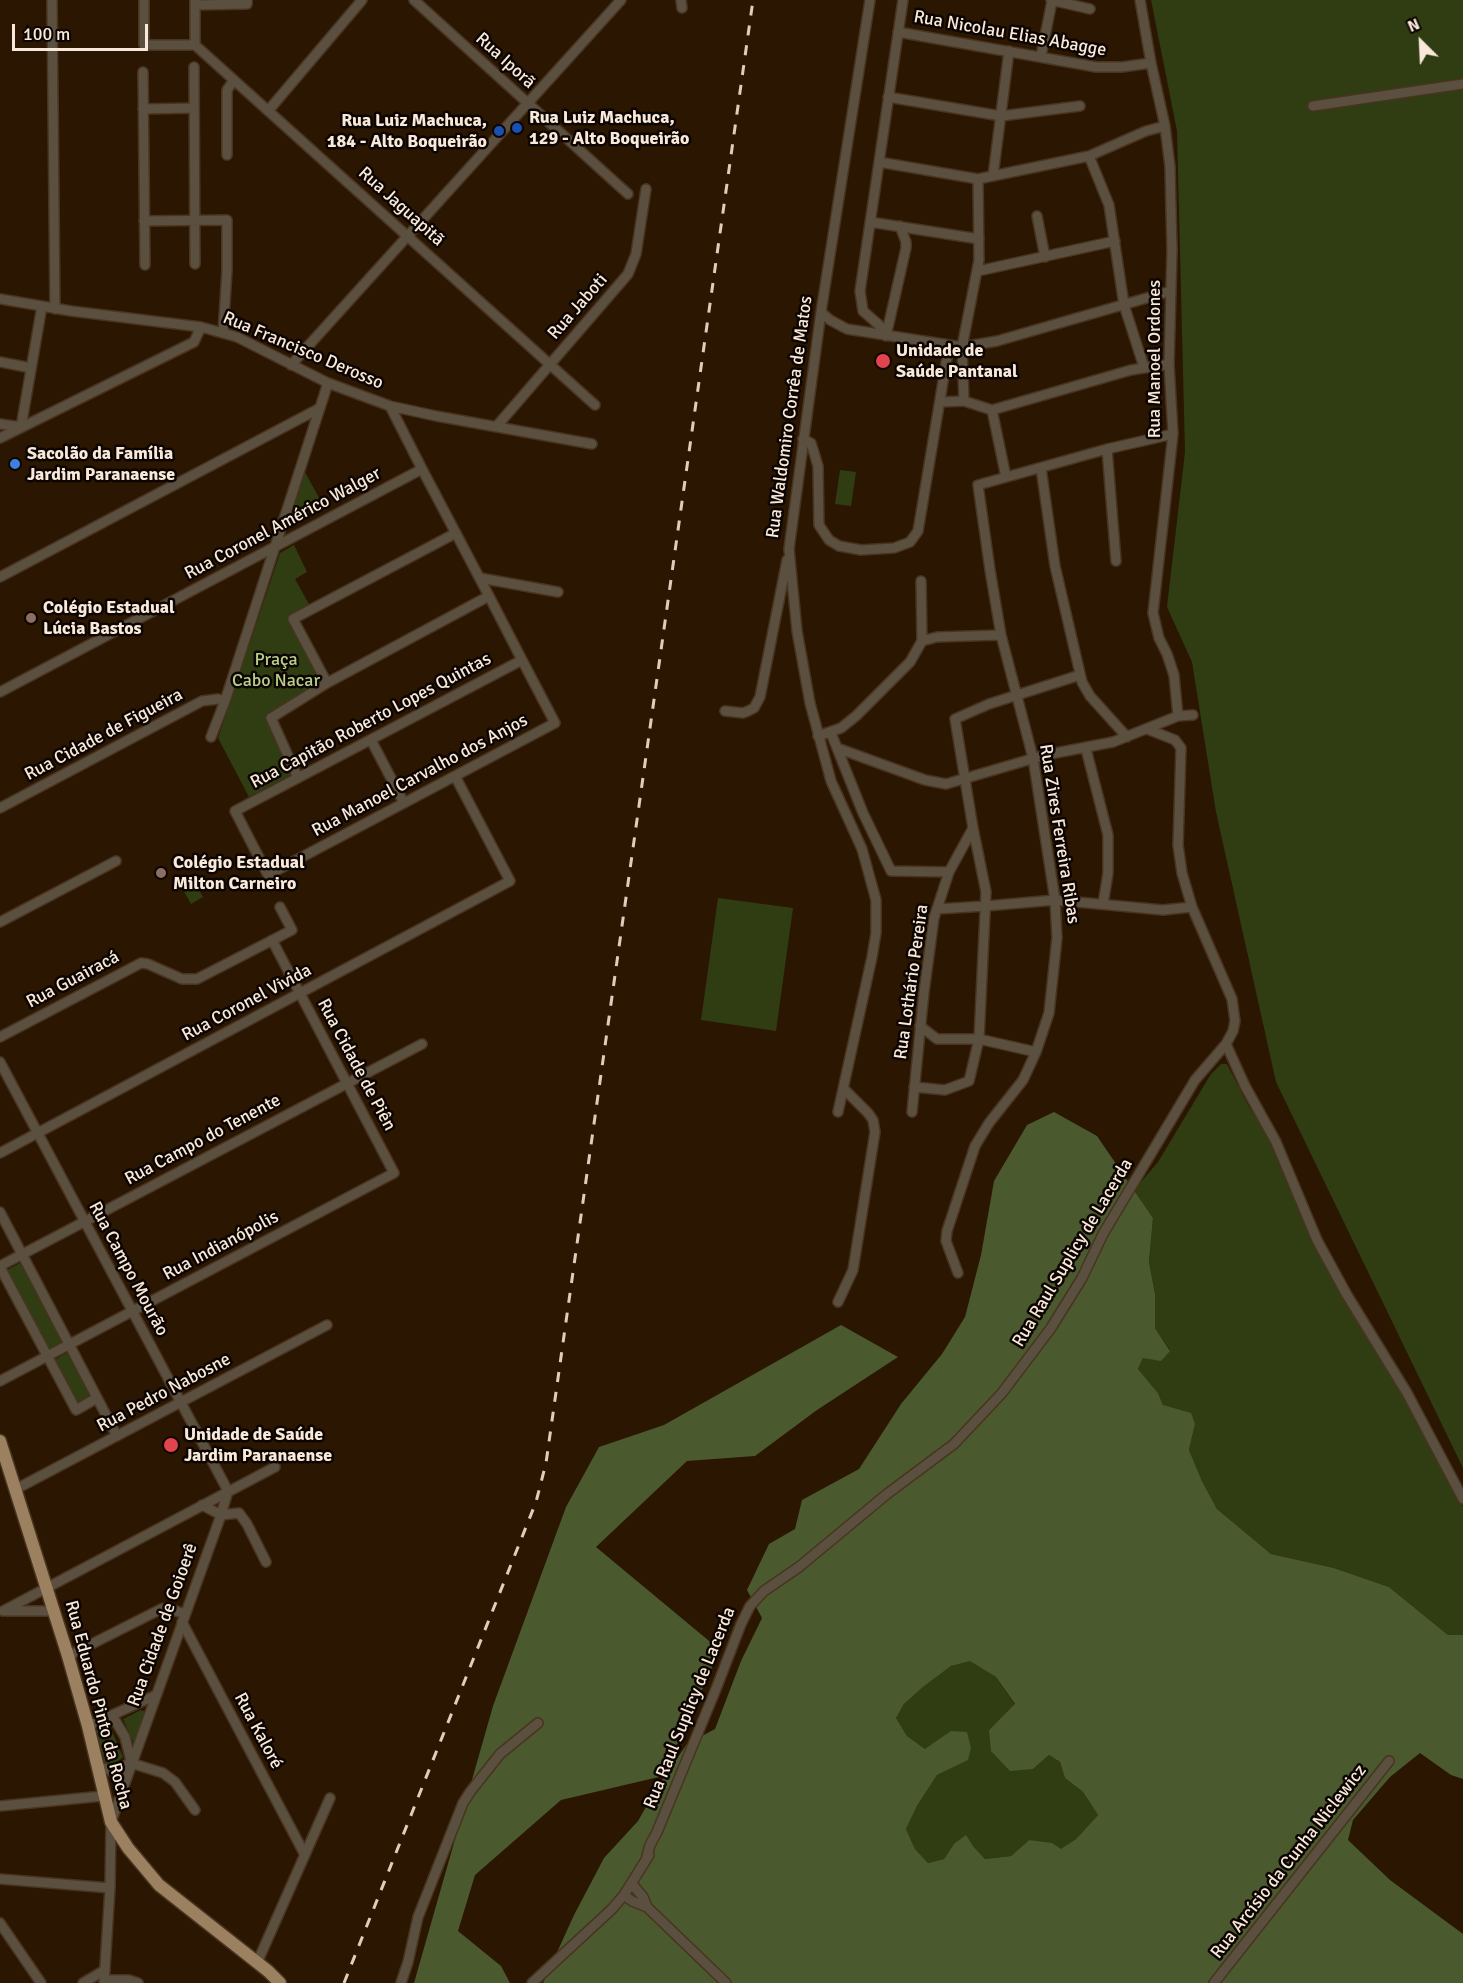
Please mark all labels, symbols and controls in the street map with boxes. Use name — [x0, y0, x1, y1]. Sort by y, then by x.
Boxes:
street label: Rua Nicolau Elias Abagge — [912, 6, 1108, 62]
scale bar — [15, 12, 152, 50]
north arrow — [1391, 12, 1451, 72]
text: N — [1405, 14, 1423, 37]
text: 100 m — [23, 23, 70, 45]
street label: Rua Iporã — [471, 28, 539, 94]
place label: Rua Luiz Machuca, 129 - Alto Boqueirão — [529, 107, 689, 150]
place label: Rua Luiz Machuca, 184 - Alto Boqueirão — [327, 110, 487, 152]
marker: Rua Luiz Machuca, 129 - Alto Boqueirão — [510, 121, 524, 135]
marker: Rua Luiz Machuca, 184 - Alto Boqueirão — [492, 124, 506, 138]
street label: Rua Jaguapitã — [354, 163, 448, 251]
street label: Rua Jaboti — [544, 270, 612, 344]
street label: Rua Manoel Ordones — [1144, 280, 1166, 438]
street label: Rua Waldomiro Corrêa de Matos — [762, 294, 818, 540]
street label: Rua Francisco Derosso — [219, 307, 387, 395]
place label: Unidade de Saúde Pantanal — [896, 340, 1018, 382]
marker: Unidade de Saúde Pantanal — [874, 352, 892, 370]
place label: Sacolão da Família Jardim Paranaense — [27, 443, 175, 486]
marker: Sacolão da Família Jardim Paranaense — [8, 457, 22, 471]
street label: Rua Coronel Américo Walger — [181, 463, 385, 585]
place label: Colégio Estadual Lúcia Bastos — [43, 597, 175, 640]
marker: Colégio Estadual Lúcia Bastos — [24, 611, 38, 625]
street label: Rua Capitão Roberto Lopes Quintas — [247, 648, 495, 794]
park label: Praça Cabo Nacar — [232, 649, 320, 692]
street label: Rua Cidade de Figueira — [21, 684, 187, 786]
street label: Rua Manoel Carvalho dos Anjos — [309, 710, 531, 842]
street label: Rua Zires Ferreira Ribas — [1034, 742, 1084, 926]
place label: Colégio Estadual Milton Carneiro — [173, 852, 305, 894]
marker: Colégio Estadual Milton Carneiro — [154, 866, 168, 880]
street label: Rua Lothário Pereira — [890, 903, 934, 1061]
street label: Rua Guairacá — [23, 947, 123, 1013]
street label: Rua Coronel Vivida — [178, 960, 316, 1046]
street label: Rua Cidade de Piên — [312, 995, 400, 1135]
street label: Rua Campo do Tenente — [121, 1090, 285, 1190]
street label: Rua Raul Suplicy de Lacerda — [1008, 1155, 1138, 1351]
street label: Rua Campo Mourão — [83, 1198, 173, 1340]
street label: Rua Indianópolis — [159, 1206, 283, 1286]
street label: Rua Pedro Nabosne — [94, 1349, 234, 1437]
place label: Unidade de Saúde Jardim Paranaense — [184, 1424, 332, 1466]
marker: Unidade de Saúde Jardim Paranaense — [162, 1436, 180, 1454]
street label: Rua Cidade de Goioerê — [123, 1540, 203, 1710]
street label: Rua Eduardo Pinto da Rocha — [60, 1598, 136, 1812]
street label: Rua Raul Suplicy de Lacerda — [640, 1604, 740, 1812]
street label: Rua Kaloré — [229, 1689, 287, 1773]
street label: Rua Arcísio da Cunha Niclewicz — [1206, 1761, 1372, 1963]

